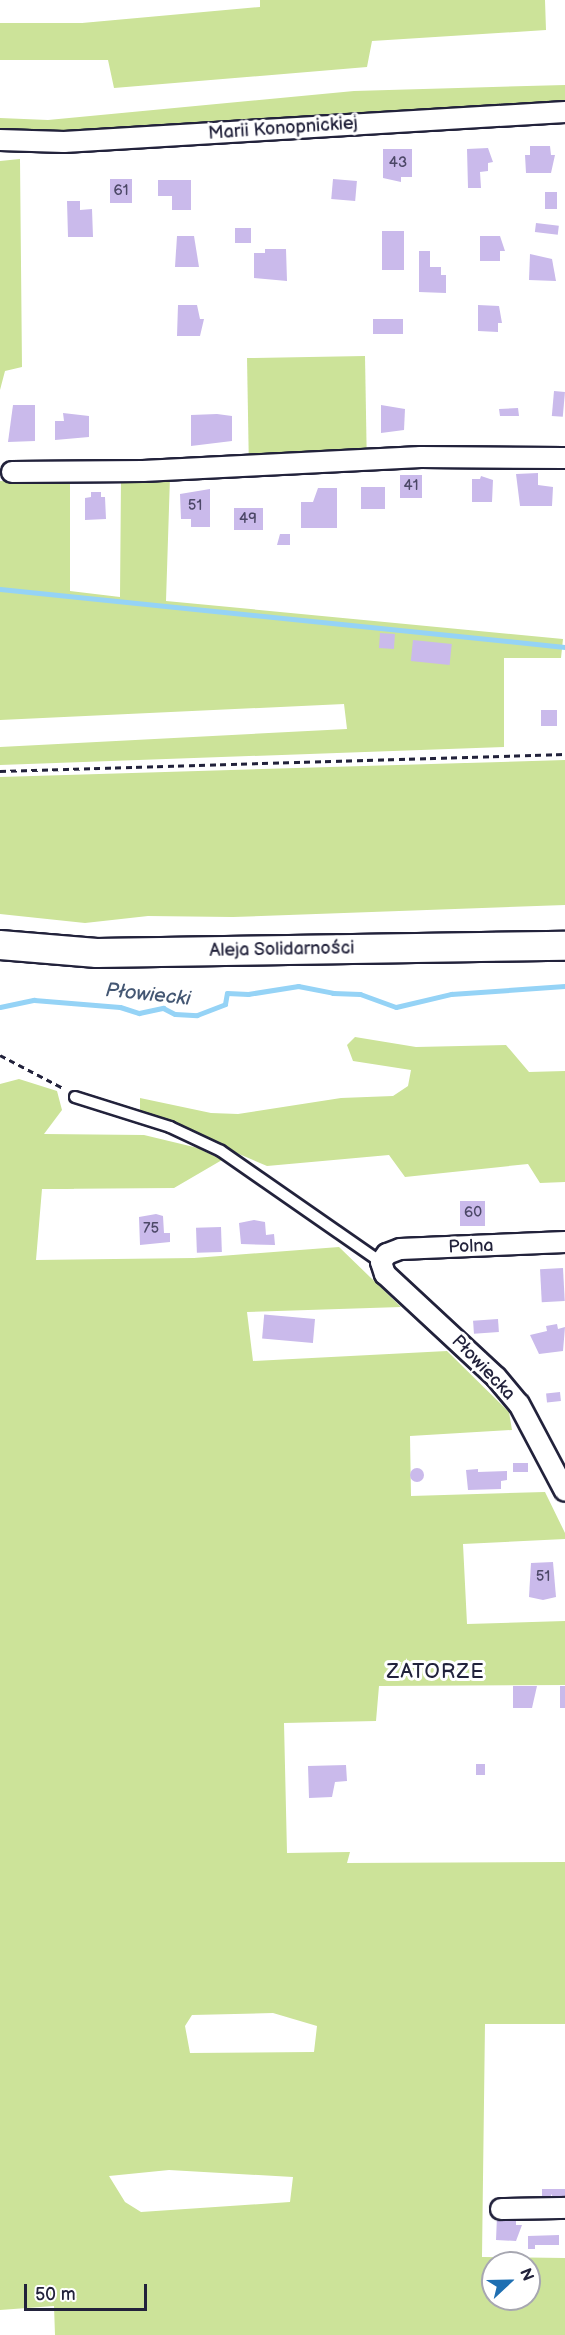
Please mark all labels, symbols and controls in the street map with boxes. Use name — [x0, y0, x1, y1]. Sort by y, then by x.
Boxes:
street label: Marii Konopnickiej — [207, 113, 359, 145]
house number: 43 — [389, 154, 407, 172]
house number: 61 — [114, 182, 128, 200]
house number: 41 — [404, 477, 418, 495]
house number: 51 — [188, 497, 202, 515]
house number: 49 — [239, 510, 257, 528]
street label: Aleja Solidarności — [209, 938, 355, 962]
water label: Płowiecki — [104, 979, 192, 1011]
house number: 60 — [464, 1204, 482, 1222]
house number: 75 — [143, 1220, 159, 1238]
street label: Polna — [448, 1235, 494, 1259]
street label: Płowiecka — [447, 1331, 519, 1405]
house number: 51 — [536, 1568, 550, 1586]
district label: ZATORZE — [387, 1660, 485, 1684]
north arrow — [481, 2251, 541, 2311]
text: N — [515, 2266, 537, 2284]
scale bar — [27, 2272, 150, 2310]
text: 50 m — [35, 2284, 76, 2305]

